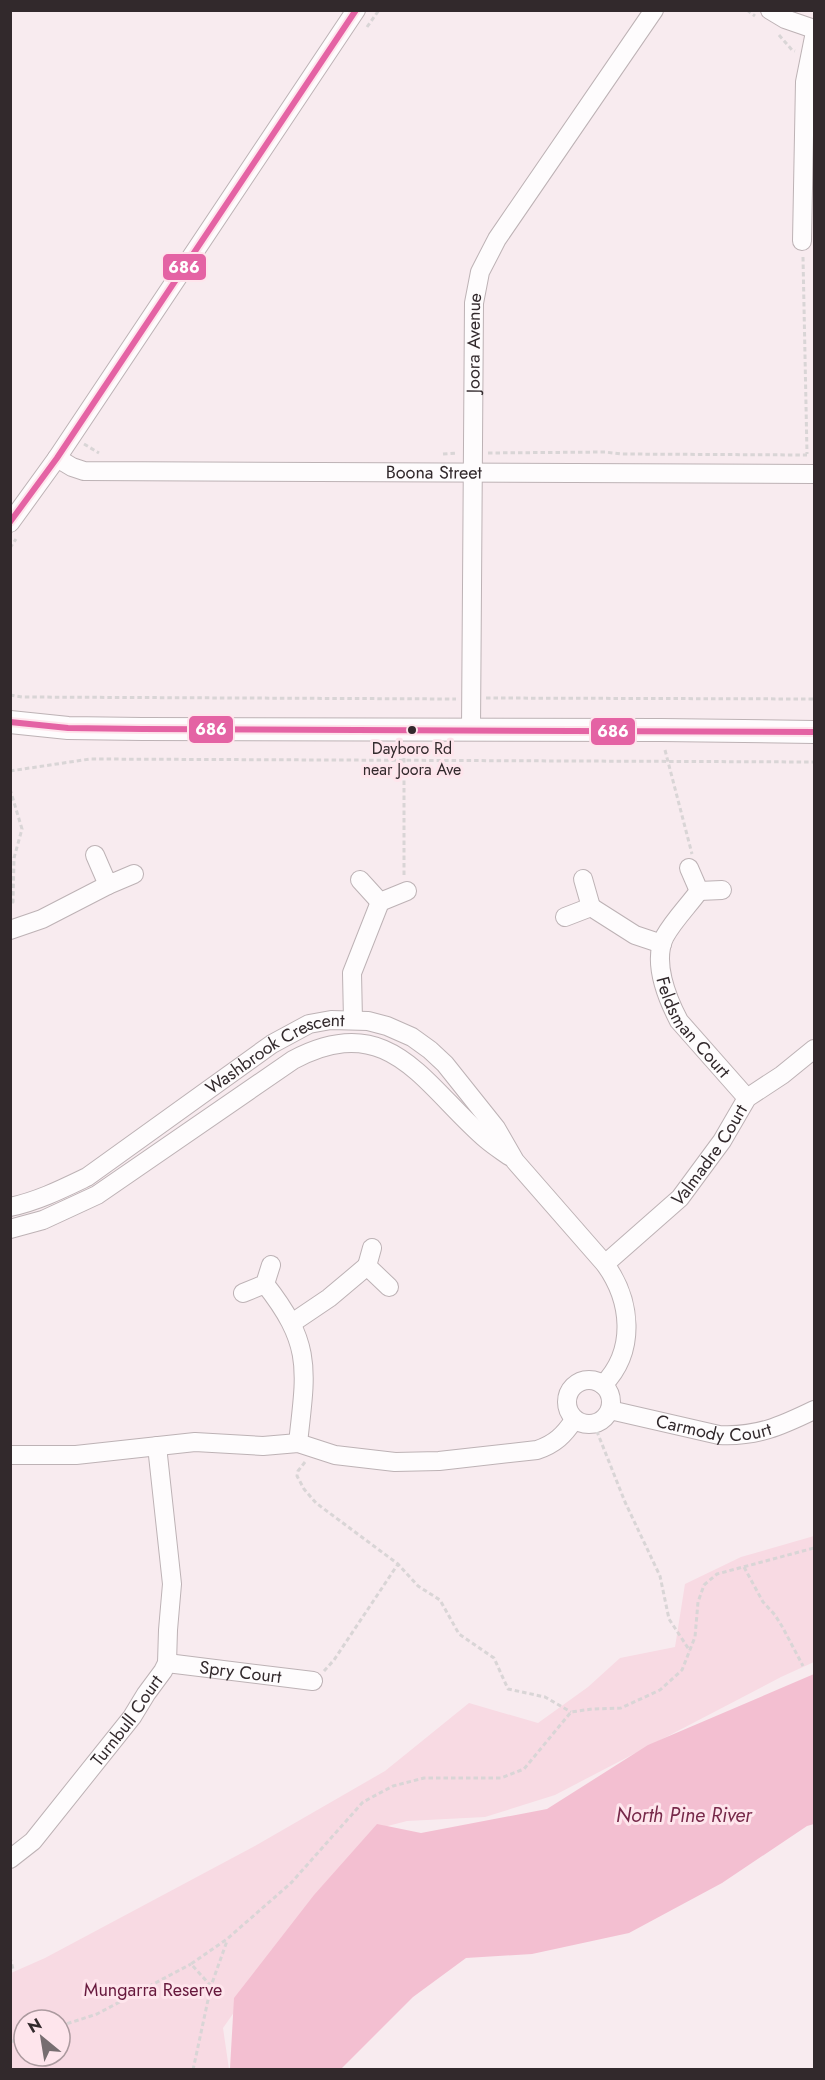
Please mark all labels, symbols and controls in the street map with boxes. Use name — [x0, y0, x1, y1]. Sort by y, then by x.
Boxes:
line badge: 686 — [162, 253, 207, 281]
text: 686 — [168, 256, 200, 279]
street label: Joora Avenue — [460, 291, 489, 395]
street label: Boona Street — [386, 459, 483, 486]
line badge: 686 — [188, 715, 234, 744]
line badge: 686 — [590, 717, 636, 746]
text: 686 — [195, 718, 227, 741]
text: 686 — [597, 720, 629, 743]
marker: Dayboro Rd near Joora Ave — [406, 724, 418, 736]
place label: Dayboro Rd near Joora Ave — [363, 737, 461, 781]
street label: Feldsman Court — [649, 974, 737, 1084]
street label: Washbrook Crescent — [200, 1007, 345, 1101]
street label: Valmadre Court — [666, 1099, 754, 1213]
street label: Carmody Court — [653, 1408, 775, 1448]
street label: Spry Court — [198, 1654, 284, 1690]
street label: Turnbull Court — [85, 1669, 169, 1772]
water label: North Pine River — [616, 1801, 753, 1830]
park label: Mungarra Reserve — [84, 1977, 222, 2003]
north arrow — [12, 2008, 72, 2068]
text: N — [23, 2012, 46, 2039]

